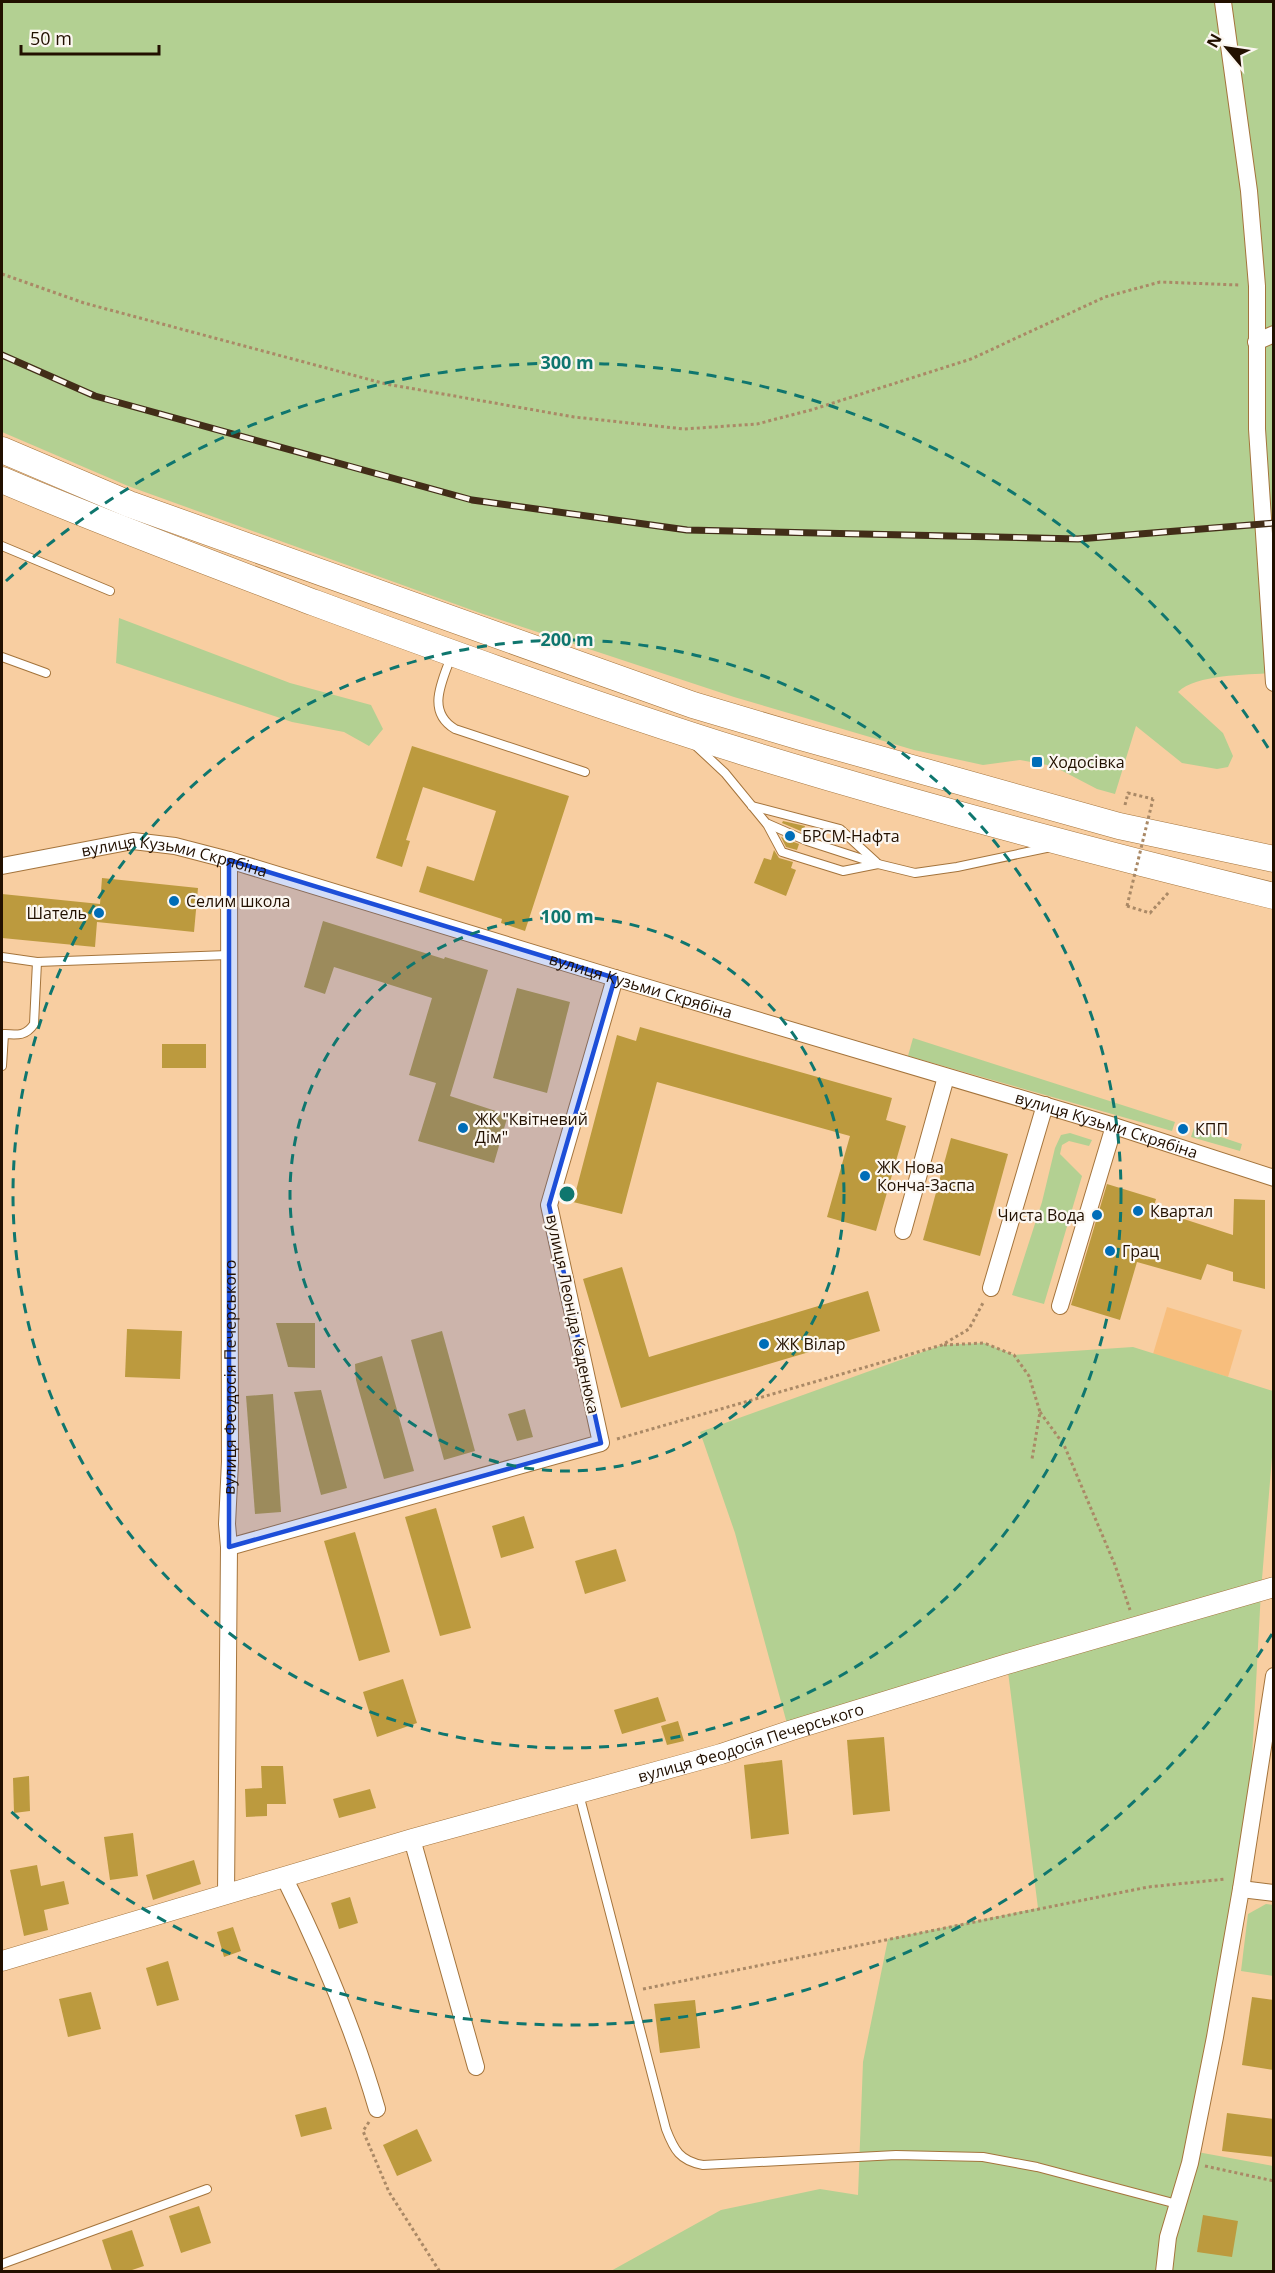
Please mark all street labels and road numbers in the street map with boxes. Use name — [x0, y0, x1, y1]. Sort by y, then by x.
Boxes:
street label: вулиця Кузьми Скрябіна — [79, 830, 270, 882]
street label: вулиця Кузьми Скрябіна — [547, 948, 735, 1023]
street label: вулиця Кузьми Скрябіна — [1012, 1086, 1201, 1164]
street label: вулиця Леоніда Каденюка — [541, 1212, 605, 1416]
street label: вулиця Феодосія Печерського — [217, 1260, 241, 1495]
street label: вулиця Феодосія Печерського — [635, 1698, 866, 1787]

